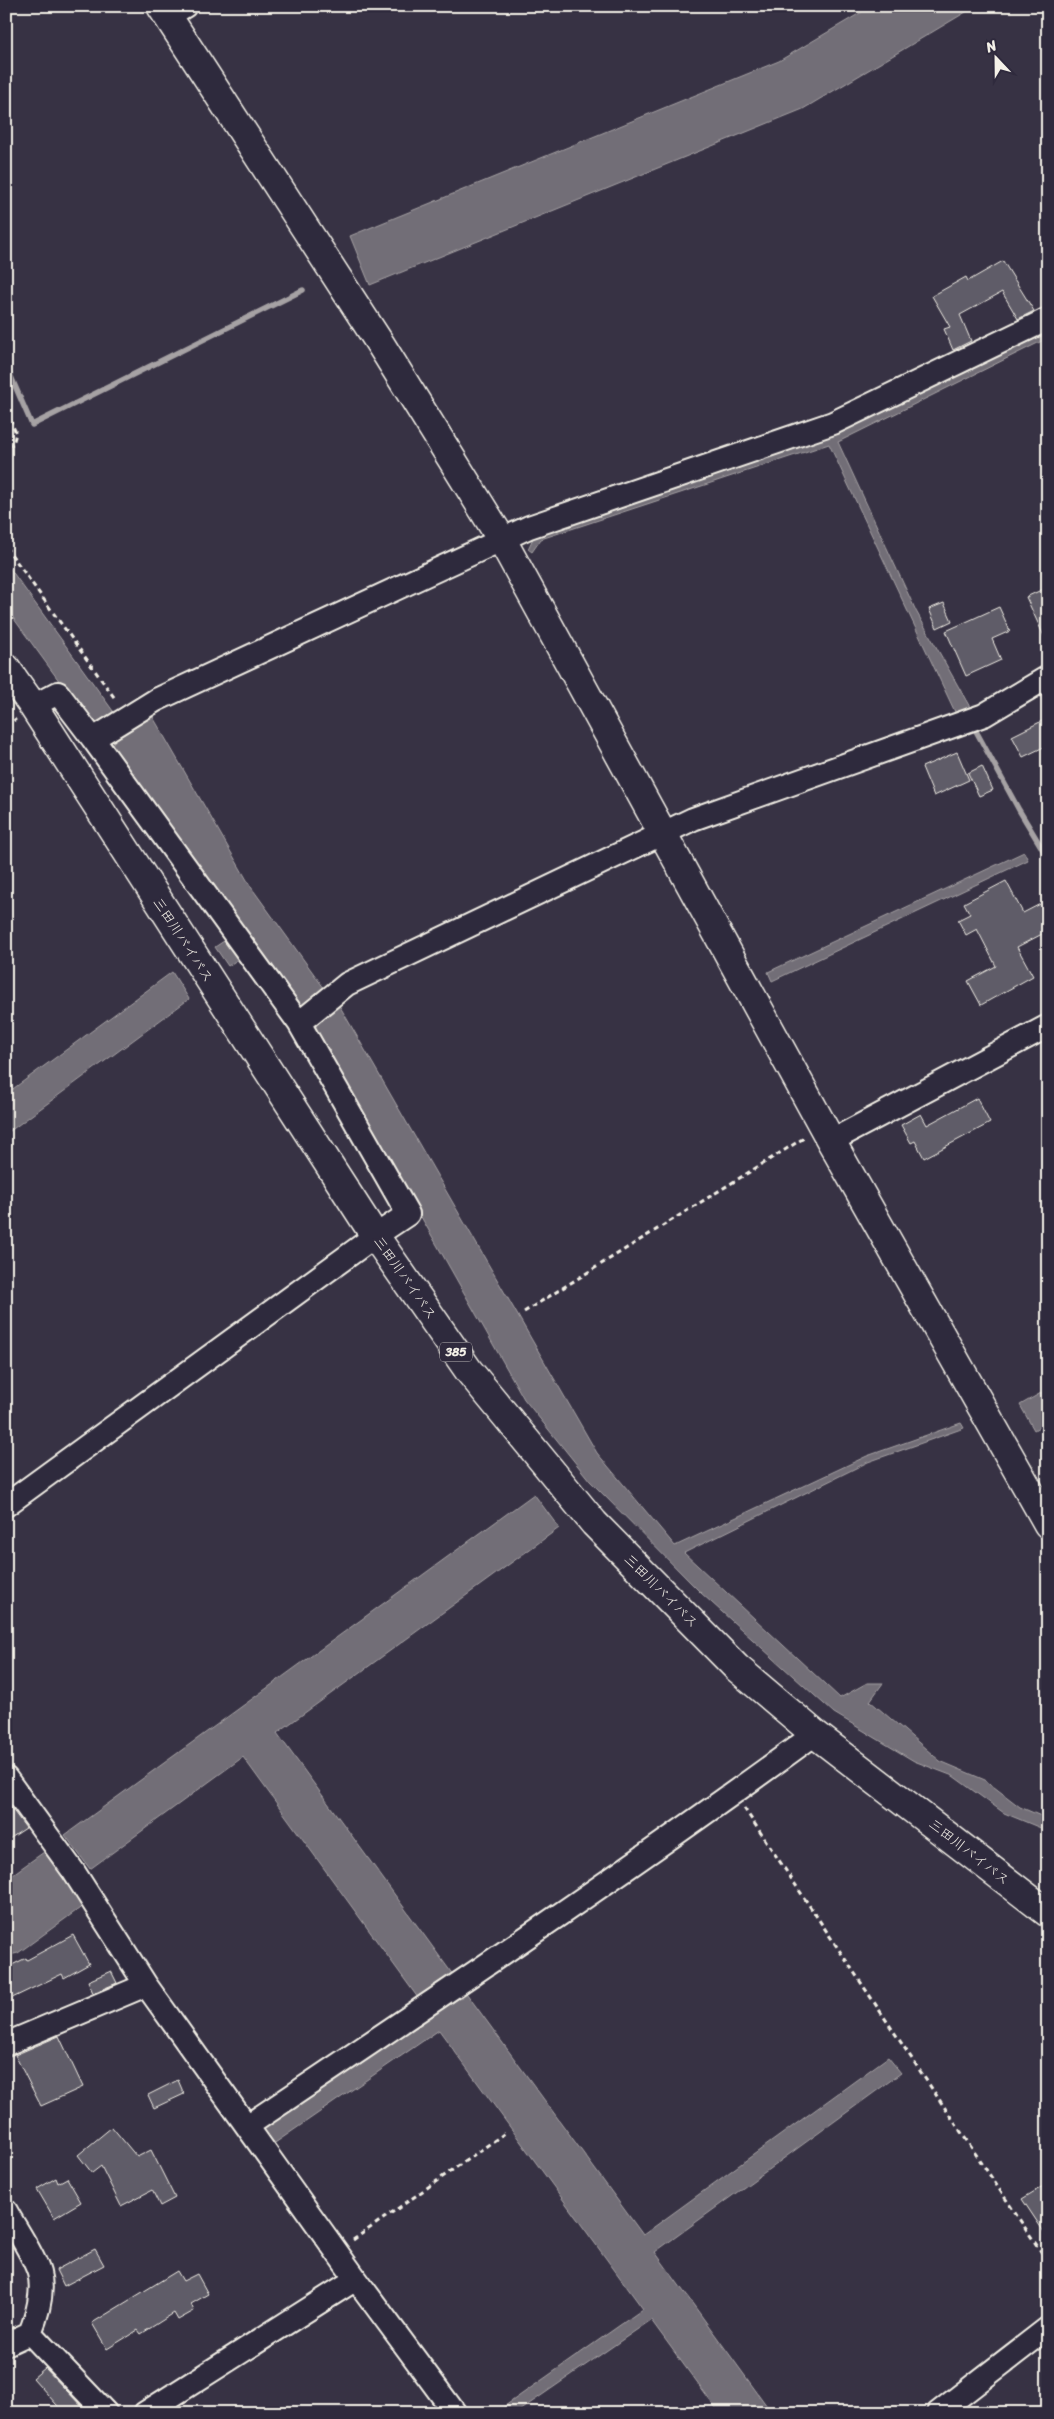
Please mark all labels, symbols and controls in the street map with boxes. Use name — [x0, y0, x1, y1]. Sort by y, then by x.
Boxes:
north arrow — [972, 32, 1022, 82]
text: N — [981, 33, 1001, 60]
street label: 三田川バイパス — [146, 892, 220, 988]
street label: 三田川バイパス — [367, 1231, 443, 1325]
road number: 385 — [440, 1342, 472, 1361]
street label: 三田川バイパス — [618, 1548, 704, 1634]
street label: 三田川バイパス — [923, 1812, 1015, 1892]

